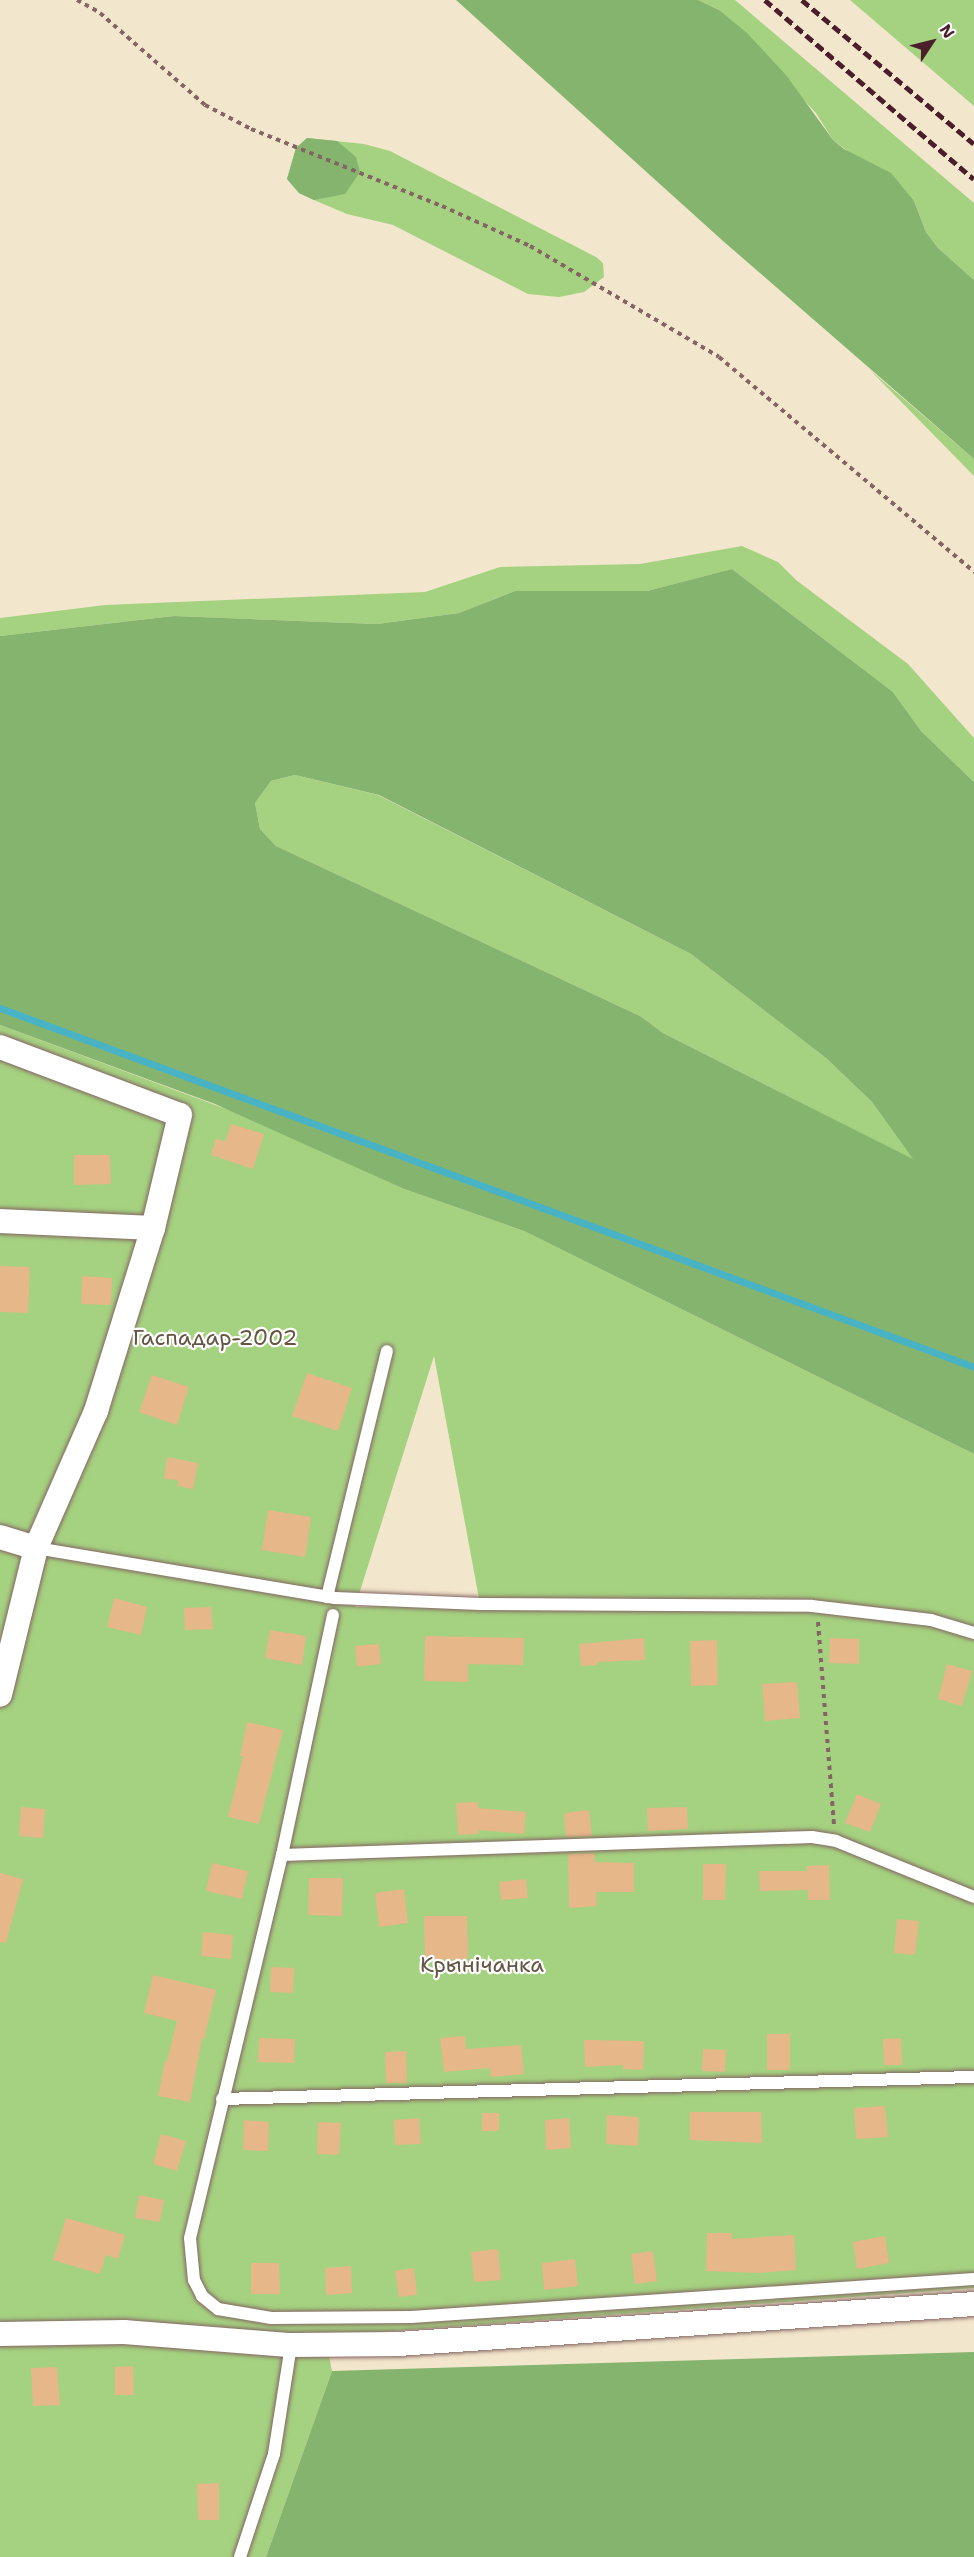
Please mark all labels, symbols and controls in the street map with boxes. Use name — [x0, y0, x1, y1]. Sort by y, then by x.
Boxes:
north arrow — [902, 12, 962, 72]
text: N — [935, 20, 959, 43]
park label: Гаспадар-2002 — [132, 1325, 298, 1351]
park label: Крынічанка — [420, 1952, 544, 1978]

